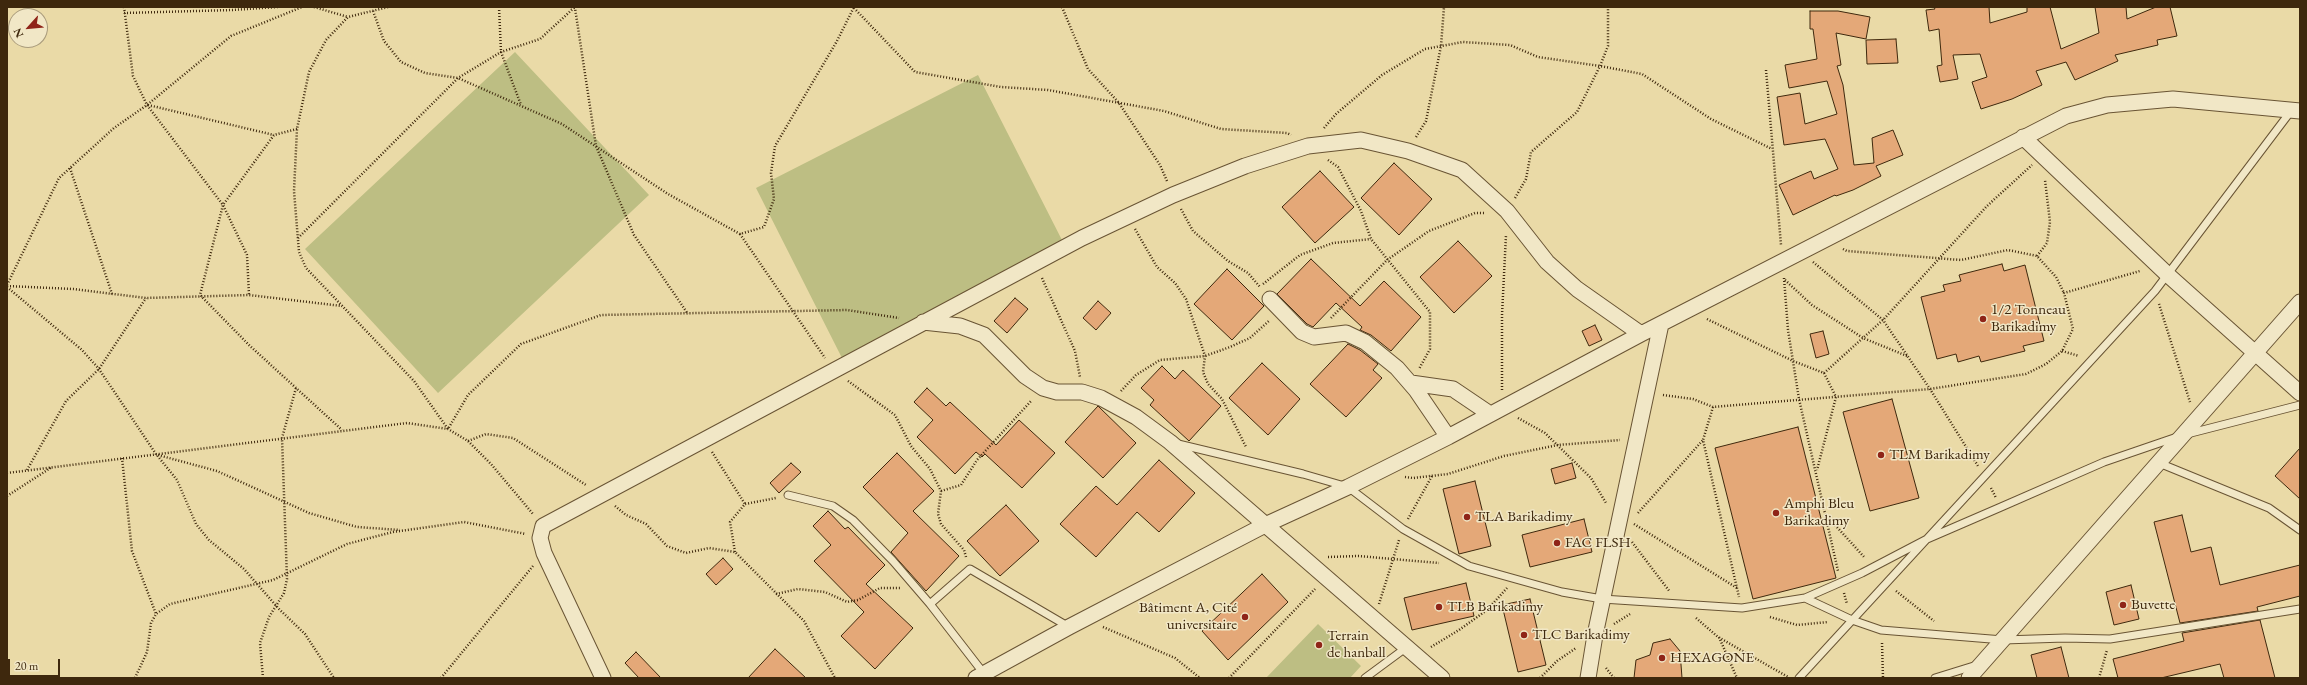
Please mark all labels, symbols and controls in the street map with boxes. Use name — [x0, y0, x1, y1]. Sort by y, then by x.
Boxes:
north arrow — [8, 8, 48, 48]
text: N — [10, 26, 26, 40]
place label: 1/2 Tonneau Barikadimy — [1991, 301, 2066, 336]
marker: 1/2 Tonneau Barikadimy — [1978, 314, 1988, 324]
place label: TLM Barikadimy — [1889, 446, 1990, 464]
marker: TLM Barikadimy — [1876, 450, 1886, 460]
place label: Amphi Bleu Barikadimy — [1784, 495, 1854, 530]
place label: TLA Barikadimy — [1475, 508, 1573, 526]
marker: Amphi Bleu Barikadimy — [1771, 508, 1781, 518]
marker: TLA Barikadimy — [1462, 512, 1472, 522]
place label: FAC FLSH — [1565, 534, 1631, 552]
marker: FAC FLSH — [1552, 538, 1562, 548]
place label: Buvette — [2131, 596, 2175, 614]
place label: TLB Barikadimy — [1447, 598, 1543, 616]
place label: Bâtiment A, Cité universitaire — [1139, 599, 1237, 634]
marker: Buvette — [2118, 600, 2128, 610]
marker: TLB Barikadimy — [1434, 602, 1444, 612]
marker: Bâtiment A, Cité universitaire — [1240, 612, 1250, 622]
place label: TLC Barikadimy — [1532, 626, 1630, 644]
place label: Terrain de hanball — [1327, 627, 1386, 662]
marker: TLC Barikadimy — [1519, 630, 1529, 640]
marker: Terrain de hanball — [1314, 640, 1324, 650]
place label: HEXAGONE — [1670, 649, 1754, 667]
scale bar — [10, 651, 62, 677]
marker: HEXAGONE — [1657, 653, 1667, 663]
text: 20 m — [15, 658, 38, 674]

